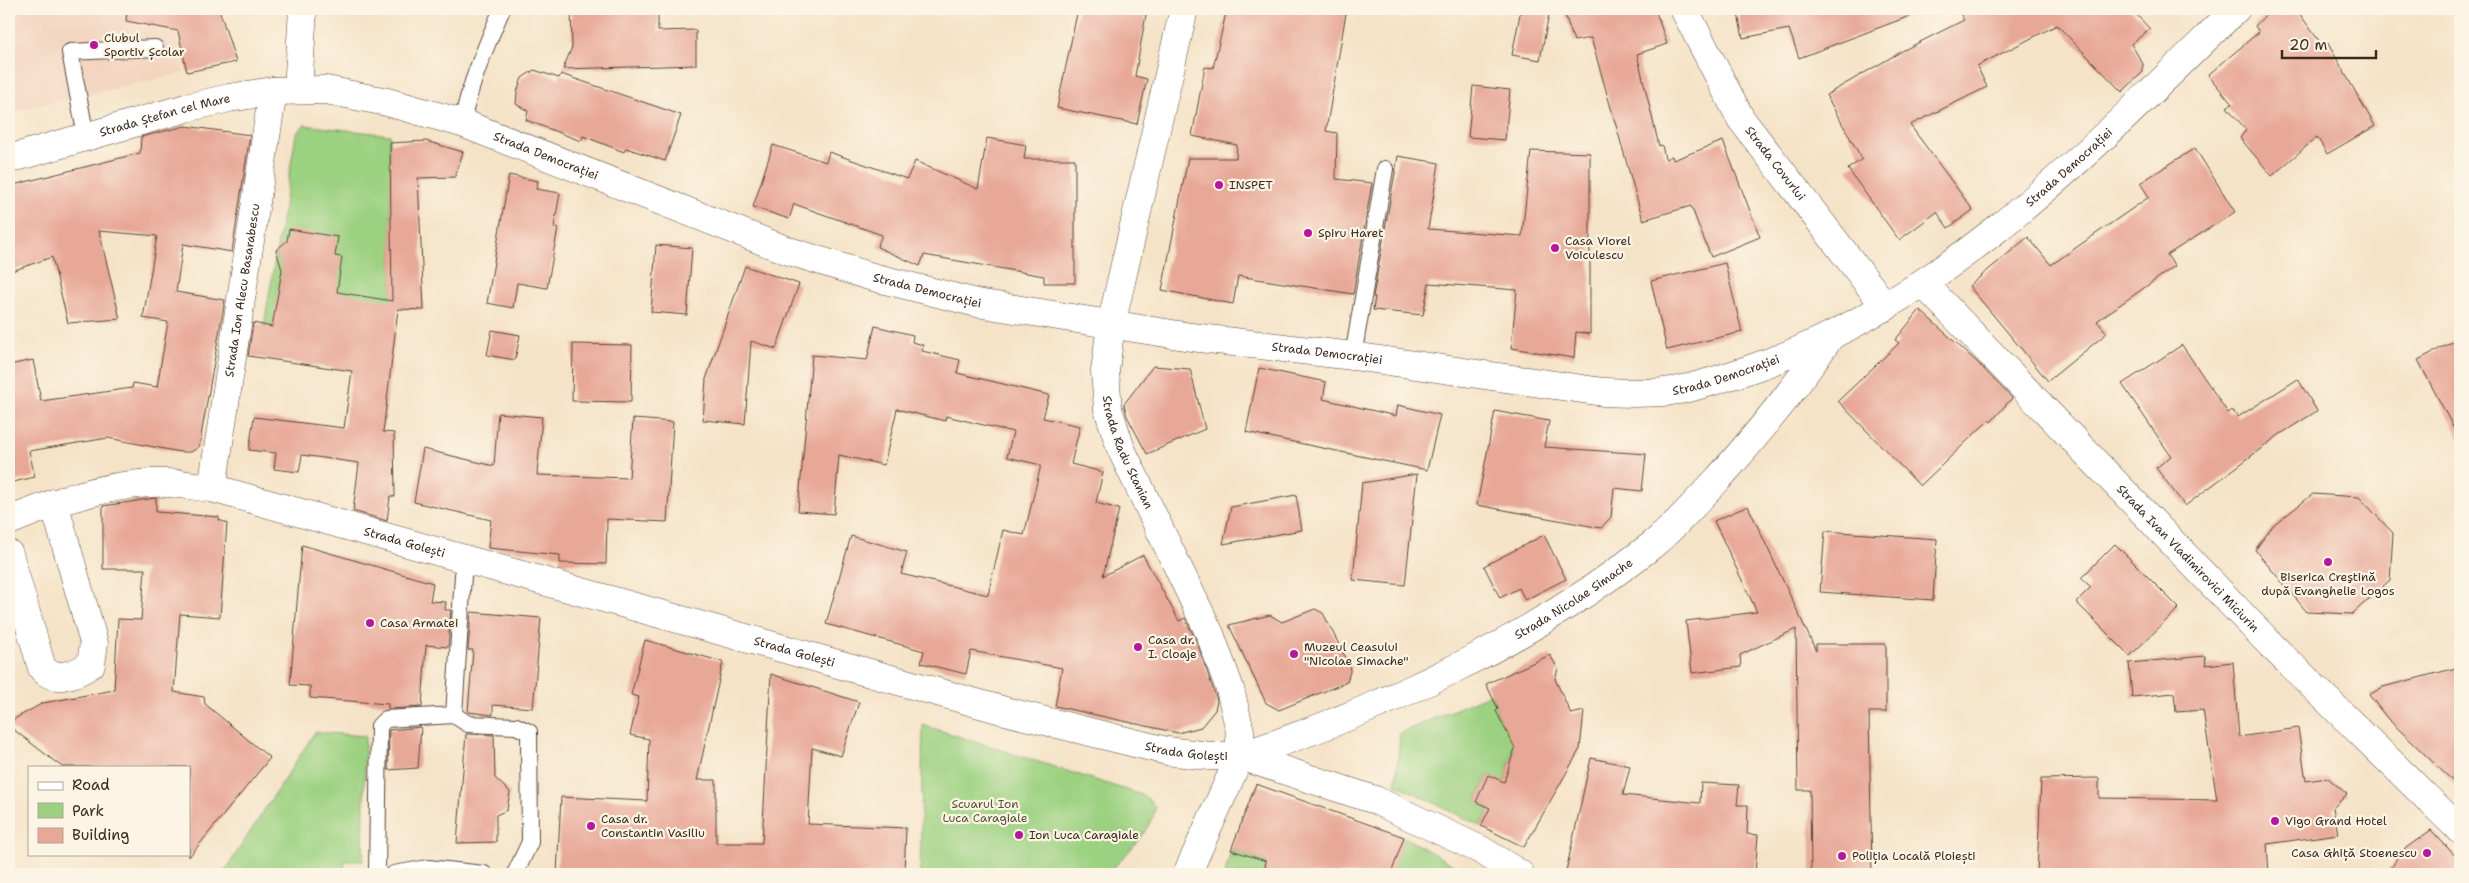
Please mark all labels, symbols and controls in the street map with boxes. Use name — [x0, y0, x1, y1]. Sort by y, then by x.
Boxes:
scale bar — [2282, 28, 2375, 60]
place label: Clubul Sportiv Școlar — [104, 30, 185, 60]
text: 20 m — [2289, 35, 2328, 55]
marker: Clubul Sportiv Școlar — [88, 39, 100, 51]
street label: Strada Ștefan cel Mare — [98, 90, 232, 141]
street label: Strada Covurlui — [1742, 123, 1809, 204]
street label: Strada Democrației — [2022, 124, 2116, 210]
street label: Strada Democrației — [491, 128, 601, 184]
place label: INSPET — [1229, 177, 1273, 193]
marker: INSPET — [1213, 179, 1225, 191]
street label: Strada Ion Alecu Basarabescu — [221, 202, 264, 378]
place label: Spiru Haret — [1318, 225, 1383, 241]
marker: Spiru Haret — [1302, 227, 1314, 239]
place label: Casa Viorel Voiculescu — [1565, 233, 1631, 263]
marker: Casa Viorel Voiculescu — [1549, 242, 1561, 254]
street label: Strada Democrației — [871, 269, 983, 312]
street label: Strada Democrației — [1271, 339, 1383, 368]
street label: Strada Democrației — [1671, 351, 1782, 399]
street label: Strada Radu Stanian — [1099, 395, 1157, 512]
street label: Strada Ivan Vladimirovici Miciurin — [2113, 481, 2262, 636]
street label: Strada Golești — [362, 523, 447, 561]
street label: Strada Nicolae Simache — [1512, 554, 1636, 643]
marker: Biserica Creştină după Evanghelie Logos — [2322, 556, 2334, 568]
place label: Biserica Creştină după Evanghelie Logos — [2261, 569, 2395, 599]
place label: Casa Armatei — [380, 615, 458, 631]
marker: Casa Armatei — [364, 617, 376, 629]
place label: Casa dr. I. Cloaje — [1148, 632, 1197, 662]
street label: Strada Golești — [752, 633, 837, 671]
place label: Muzeul Ceasului "Nicolae Simache" — [1304, 639, 1409, 669]
marker: Casa dr. I. Cloaje — [1132, 641, 1144, 653]
marker: Muzeul Ceasului "Nicolae Simache" — [1288, 648, 1300, 660]
street label: Strada Golești — [1143, 738, 1228, 764]
legend — [28, 766, 190, 856]
text: Road — [72, 775, 110, 795]
park label: Scuarul Ion Luca Caragiale — [942, 796, 1028, 826]
text: Park — [72, 801, 104, 821]
place label: Casa dr. Constantin Vasiliu — [601, 811, 705, 841]
place label: Vigo Grand Hotel — [2285, 813, 2387, 829]
marker: Vigo Grand Hotel — [2269, 815, 2281, 827]
marker: Casa dr. Constantin Vasiliu — [585, 820, 597, 832]
text: Building — [72, 825, 129, 845]
place label: Ion Luca Caragiale — [1029, 827, 1139, 843]
marker: Ion Luca Caragiale — [1013, 829, 1025, 841]
place label: Casa Ghiță Stoenescu — [2291, 845, 2417, 861]
marker: Casa Ghiță Stoenescu — [2421, 847, 2433, 859]
place label: Poliția Locală Ploiești — [1852, 848, 1976, 864]
marker: Poliția Locală Ploiești — [1836, 850, 1848, 862]

